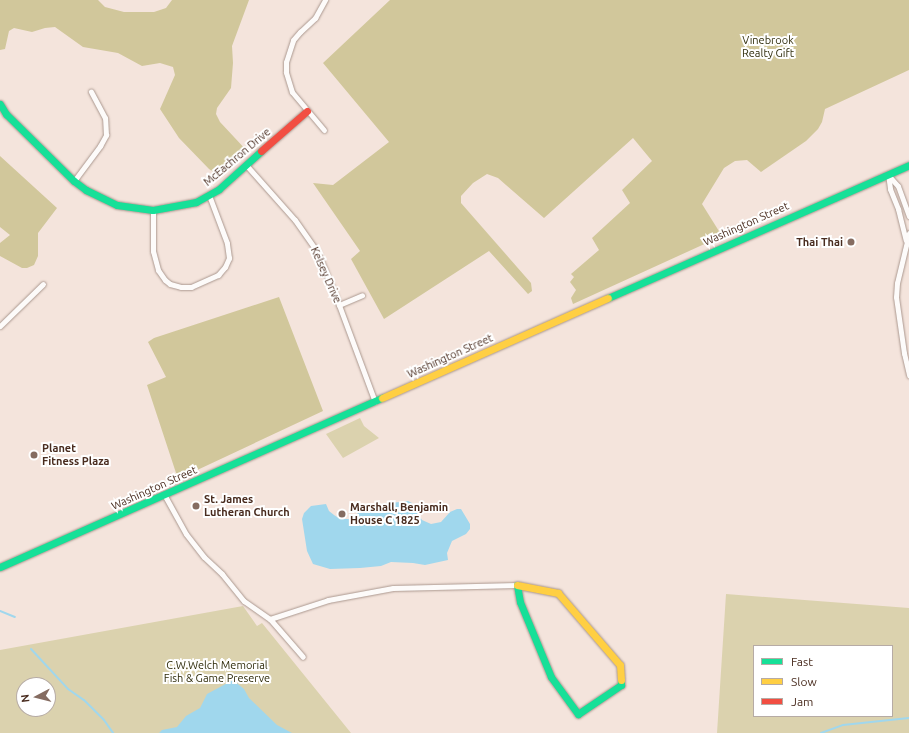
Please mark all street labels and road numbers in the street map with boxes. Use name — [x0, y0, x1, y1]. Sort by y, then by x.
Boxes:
street label: McEachron Drive — [201, 125, 273, 189]
street label: Washington Street — [701, 199, 791, 249]
street label: Kelsey Drive — [308, 245, 344, 305]
street label: Washington Street — [405, 331, 495, 381]
street label: Washington Street — [109, 463, 199, 513]

